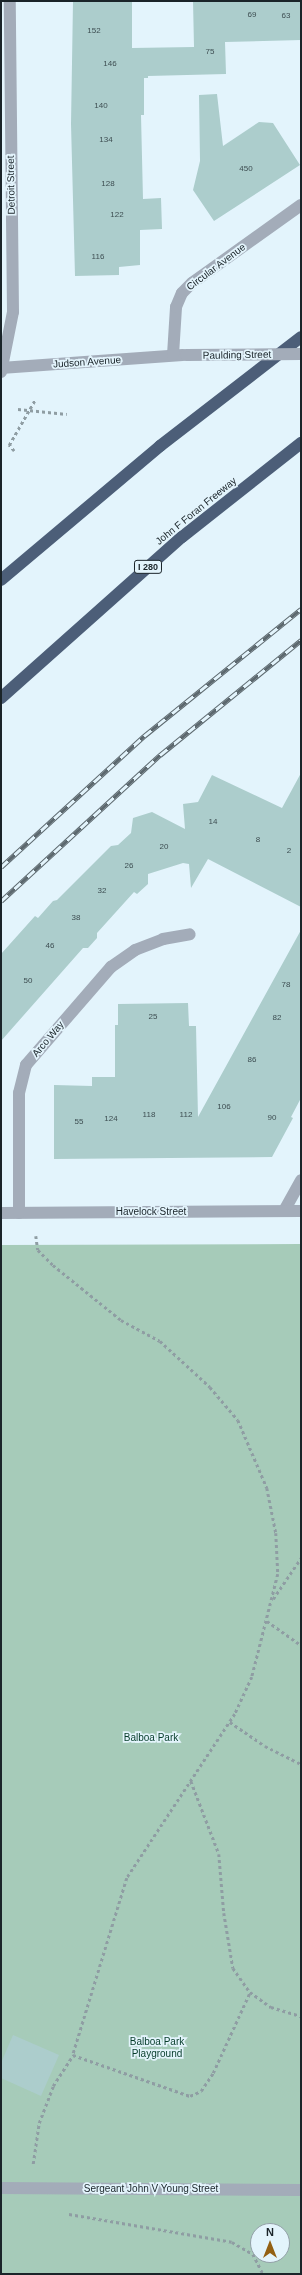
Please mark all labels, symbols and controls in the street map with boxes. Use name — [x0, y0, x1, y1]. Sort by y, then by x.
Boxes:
house number: 69 — [248, 10, 256, 20]
house number: 63 — [282, 11, 290, 21]
house number: 152 — [87, 26, 101, 36]
house number: 75 — [206, 47, 214, 57]
house number: 146 — [103, 59, 117, 69]
house number: 140 — [94, 101, 108, 111]
house number: 134 — [99, 135, 113, 145]
street label: Detroit Street — [4, 155, 18, 215]
house number: 450 — [239, 164, 253, 174]
house number: 128 — [101, 179, 115, 189]
house number: 122 — [110, 210, 124, 220]
street label: Circular Avenue — [184, 241, 248, 293]
house number: 116 — [92, 252, 104, 262]
street label: Paulding Street — [203, 348, 271, 362]
street label: Judson Avenue — [52, 354, 122, 370]
street label: John F Foran Freeway — [153, 475, 239, 547]
road number: I 280 — [133, 560, 163, 574]
house number: 14 — [209, 817, 217, 827]
house number: 8 — [256, 835, 260, 845]
house number: 20 — [160, 842, 168, 852]
house number: 2 — [287, 846, 291, 856]
house number: 26 — [125, 861, 133, 871]
house number: 32 — [98, 886, 106, 896]
house number: 38 — [72, 913, 80, 923]
house number: 46 — [46, 941, 54, 951]
house number: 50 — [24, 976, 32, 986]
house number: 78 — [282, 980, 290, 990]
house number: 25 — [149, 1012, 157, 1022]
house number: 82 — [273, 1013, 281, 1023]
street label: Arco Way — [30, 1019, 66, 1059]
house number: 86 — [248, 1055, 256, 1065]
house number: 106 — [217, 1102, 231, 1112]
house number: 118 — [143, 1110, 155, 1120]
house number: 112 — [180, 1110, 192, 1120]
house number: 90 — [268, 1113, 276, 1123]
house number: 124 — [104, 1114, 118, 1124]
house number: 55 — [75, 1117, 83, 1127]
street label: Havelock Street — [116, 1206, 186, 1218]
park label: Balboa Park — [124, 1732, 178, 1744]
park label: Balboa Park Playground — [130, 2035, 184, 2058]
street label: Sergeant John V Young Street — [84, 2183, 218, 2195]
north arrow — [250, 2223, 290, 2263]
text: N — [266, 2226, 274, 2238]

